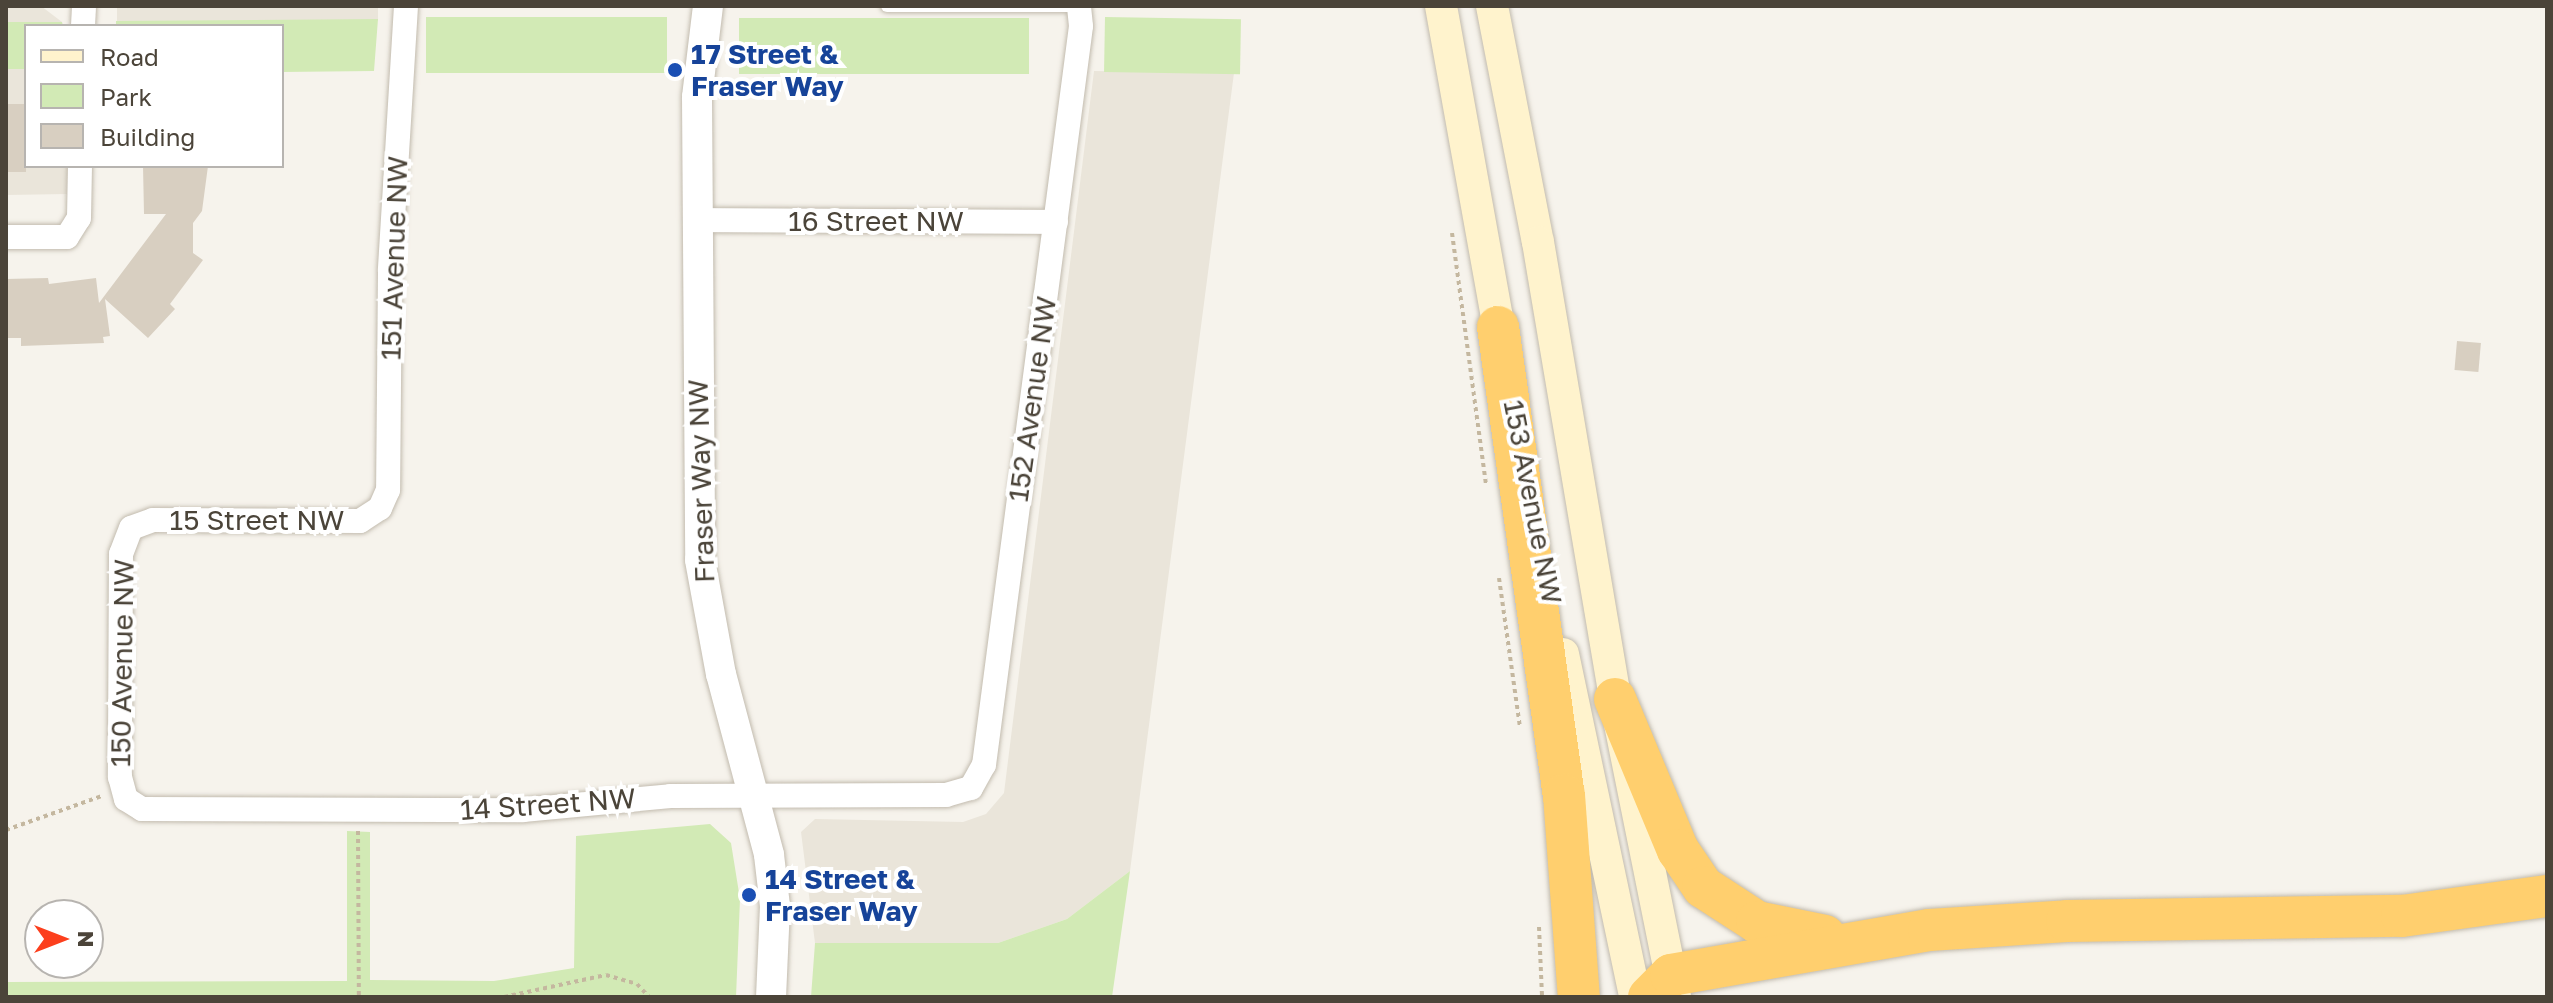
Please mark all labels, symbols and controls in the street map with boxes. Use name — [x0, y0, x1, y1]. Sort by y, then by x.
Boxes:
legend — [24, 24, 284, 168]
place label: 17 Street & Fraser Way — [691, 37, 844, 103]
text: Road — [100, 42, 159, 71]
marker: 17 Street & Fraser Way — [666, 61, 684, 79]
text: Park — [100, 82, 152, 111]
text: Building — [100, 122, 195, 151]
street label: 151 Avenue NW — [374, 155, 414, 361]
street label: 16 Street NW — [788, 204, 964, 238]
street label: 152 Avenue NW — [1001, 294, 1063, 504]
street label: Fraser Way NW — [681, 378, 721, 584]
street label: 153 Avenue NW — [1497, 397, 1569, 607]
street label: 15 Street NW — [170, 503, 344, 537]
street label: 150 Avenue NW — [103, 559, 141, 767]
street label: 14 Street NW — [459, 781, 637, 827]
place label: 14 Street & Fraser Way — [765, 862, 918, 928]
marker: 14 Street & Fraser Way — [740, 886, 758, 904]
north arrow — [24, 899, 104, 979]
text: N — [73, 931, 100, 947]

